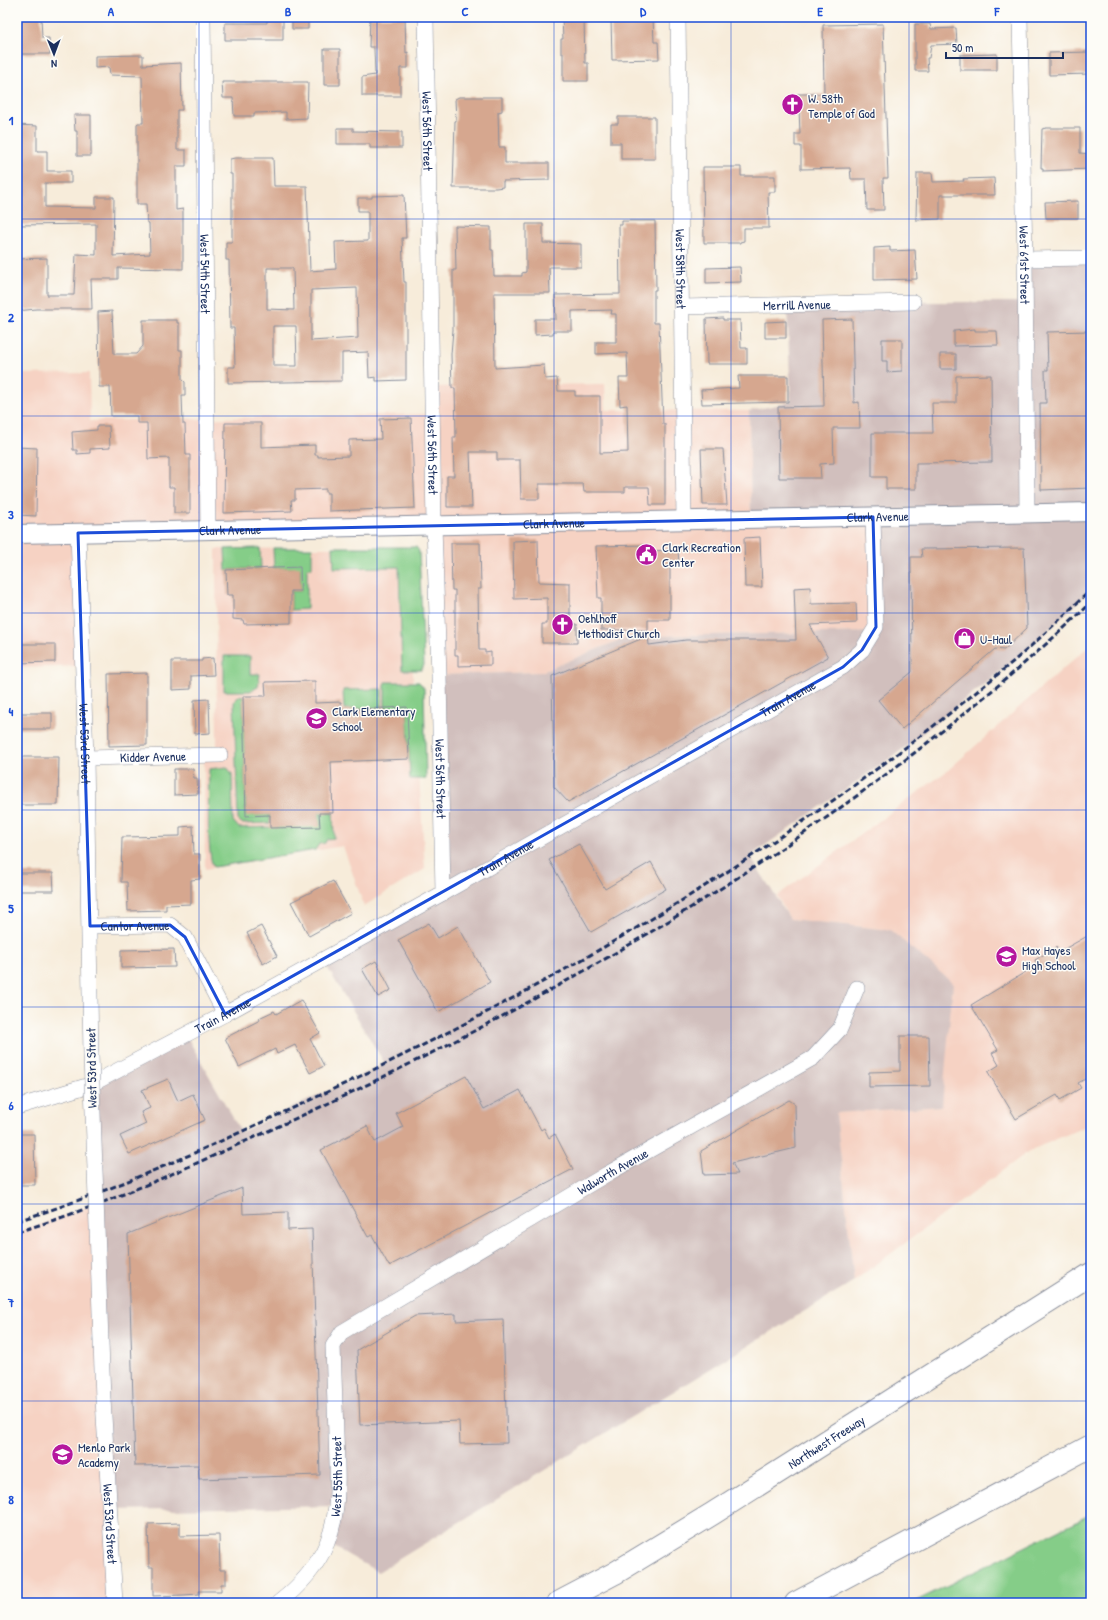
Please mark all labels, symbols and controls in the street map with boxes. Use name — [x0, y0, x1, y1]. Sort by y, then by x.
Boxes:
text: A — [108, 2, 115, 20]
text: B — [285, 2, 292, 20]
text: C — [461, 2, 469, 20]
text: D — [640, 2, 647, 20]
text: E — [817, 2, 823, 20]
text: F — [994, 2, 1001, 20]
north arrow — [34, 34, 74, 74]
scale bar — [946, 34, 1063, 60]
text: 50 m — [952, 39, 973, 56]
text: N — [51, 57, 57, 71]
place label: W. 58th Temple of God — [808, 89, 875, 122]
street label: West 56th Street — [418, 91, 437, 171]
church icon: W. 58th Temple of God — [780, 92, 806, 118]
text: 1 — [9, 111, 14, 129]
street label: West 61st Street — [1015, 226, 1034, 305]
street label: West 58th Street — [672, 229, 690, 310]
street label: West 54th Street — [196, 234, 215, 314]
street label: Merrill Avenue — [763, 295, 831, 314]
text: 2 — [8, 308, 15, 326]
street label: West 56th Street — [423, 415, 443, 495]
text: 3 — [8, 505, 14, 523]
street label: Clark Avenue — [847, 507, 909, 526]
street label: Clark Avenue — [523, 513, 585, 533]
street label: Clark Avenue — [199, 520, 261, 539]
place label: Clark Recreation Center — [662, 538, 741, 571]
public building icon: Clark Recreation Center — [634, 541, 660, 567]
place label: Oehlhoff Methodist Church — [578, 609, 660, 642]
church icon: Oehlhoff Methodist Church — [549, 612, 575, 638]
shop icon: U-Haul — [951, 626, 977, 652]
place label: U-Haul — [980, 630, 1013, 648]
street label: Train Avenue — [757, 675, 819, 721]
text: 4 — [9, 702, 14, 720]
place label: Clark Elementary School — [332, 702, 416, 735]
street label: West 53rd Street — [75, 703, 95, 785]
school or university icon: Clark Elementary School — [303, 705, 329, 731]
street label: West 56th Street — [431, 739, 451, 819]
street label: Kidder Avenue — [120, 747, 186, 766]
street label: Train Avenue — [475, 835, 537, 880]
text: 5 — [8, 899, 14, 917]
street label: Cantor Avenue — [100, 916, 170, 935]
place label: Max Hayes High School — [1022, 941, 1076, 974]
school or university icon: Max Hayes High School — [993, 944, 1019, 970]
street label: Train Avenue — [191, 993, 254, 1037]
street label: West 53rd Street — [81, 1027, 101, 1108]
text: 6 — [8, 1096, 14, 1114]
street label: Walworth Avenue — [574, 1144, 651, 1199]
text: 7 — [7, 1293, 15, 1311]
street label: Northwest Freeway — [784, 1410, 868, 1473]
street label: West 55th Street — [326, 1436, 346, 1518]
place label: Menlo Park Academy — [78, 1438, 131, 1471]
school or university icon: Menlo Park Academy — [49, 1441, 75, 1467]
street label: West 53rd Street — [99, 1483, 122, 1565]
text: 8 — [8, 1490, 14, 1508]

